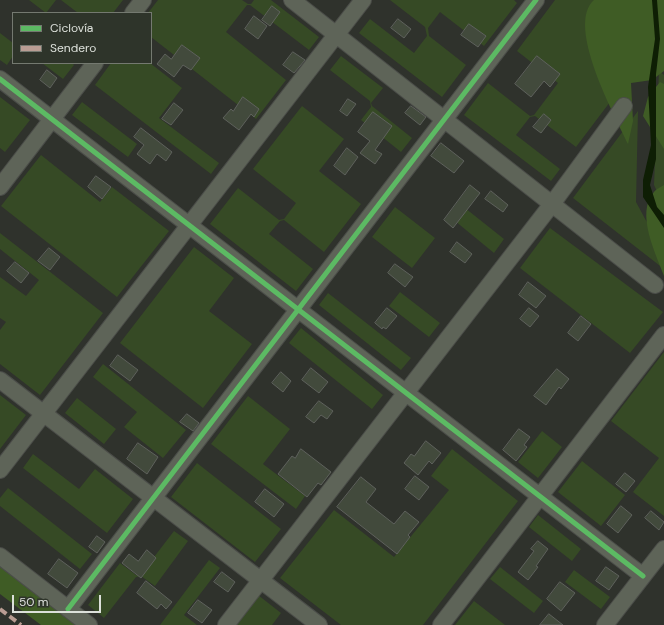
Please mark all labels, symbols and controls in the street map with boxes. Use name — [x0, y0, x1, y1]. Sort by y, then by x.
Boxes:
legend — [12, 12, 152, 64]
text: Ciclovía — [50, 20, 93, 36]
text: Sendero — [50, 40, 96, 56]
scale bar — [14, 587, 103, 613]
text: 50 m — [19, 594, 48, 610]

